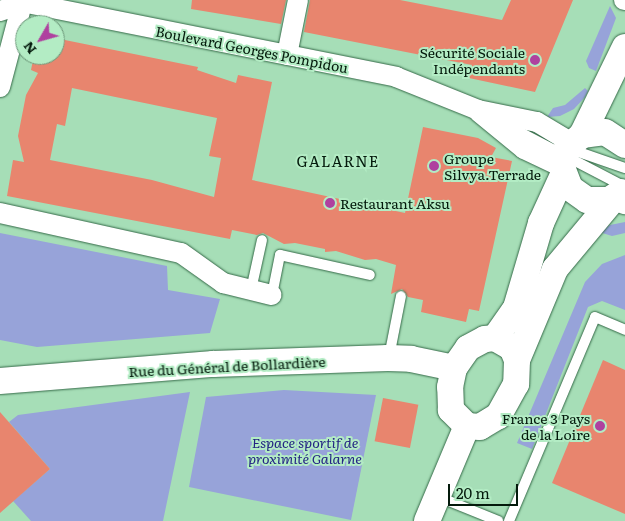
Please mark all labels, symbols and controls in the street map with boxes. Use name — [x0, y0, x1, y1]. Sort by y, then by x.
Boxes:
north arrow — [15, 15, 65, 65]
street label: Boulevard Georges Pompidou — [154, 22, 350, 76]
text: N — [17, 38, 40, 59]
place label: Sécurité Sociale Indépendants — [419, 44, 525, 76]
marker: Sécurité Sociale Indépendants — [529, 54, 541, 66]
place label: Groupe Silvya.Terrade — [444, 150, 541, 182]
district label: GALARNE — [296, 152, 380, 170]
marker: Groupe Silvya.Terrade — [428, 160, 440, 172]
place label: Restaurant Aksu — [340, 195, 450, 211]
marker: Restaurant Aksu — [324, 197, 336, 209]
street label: Rue du Général de Bollardière — [128, 352, 326, 380]
place label: France 3 Pays de la Loire — [502, 410, 590, 442]
marker: France 3 Pays de la Loire — [594, 420, 606, 432]
park label: Espace sportif de proximité Galarne — [248, 434, 362, 467]
scale bar — [450, 474, 520, 506]
text: 20 m — [456, 481, 490, 504]

